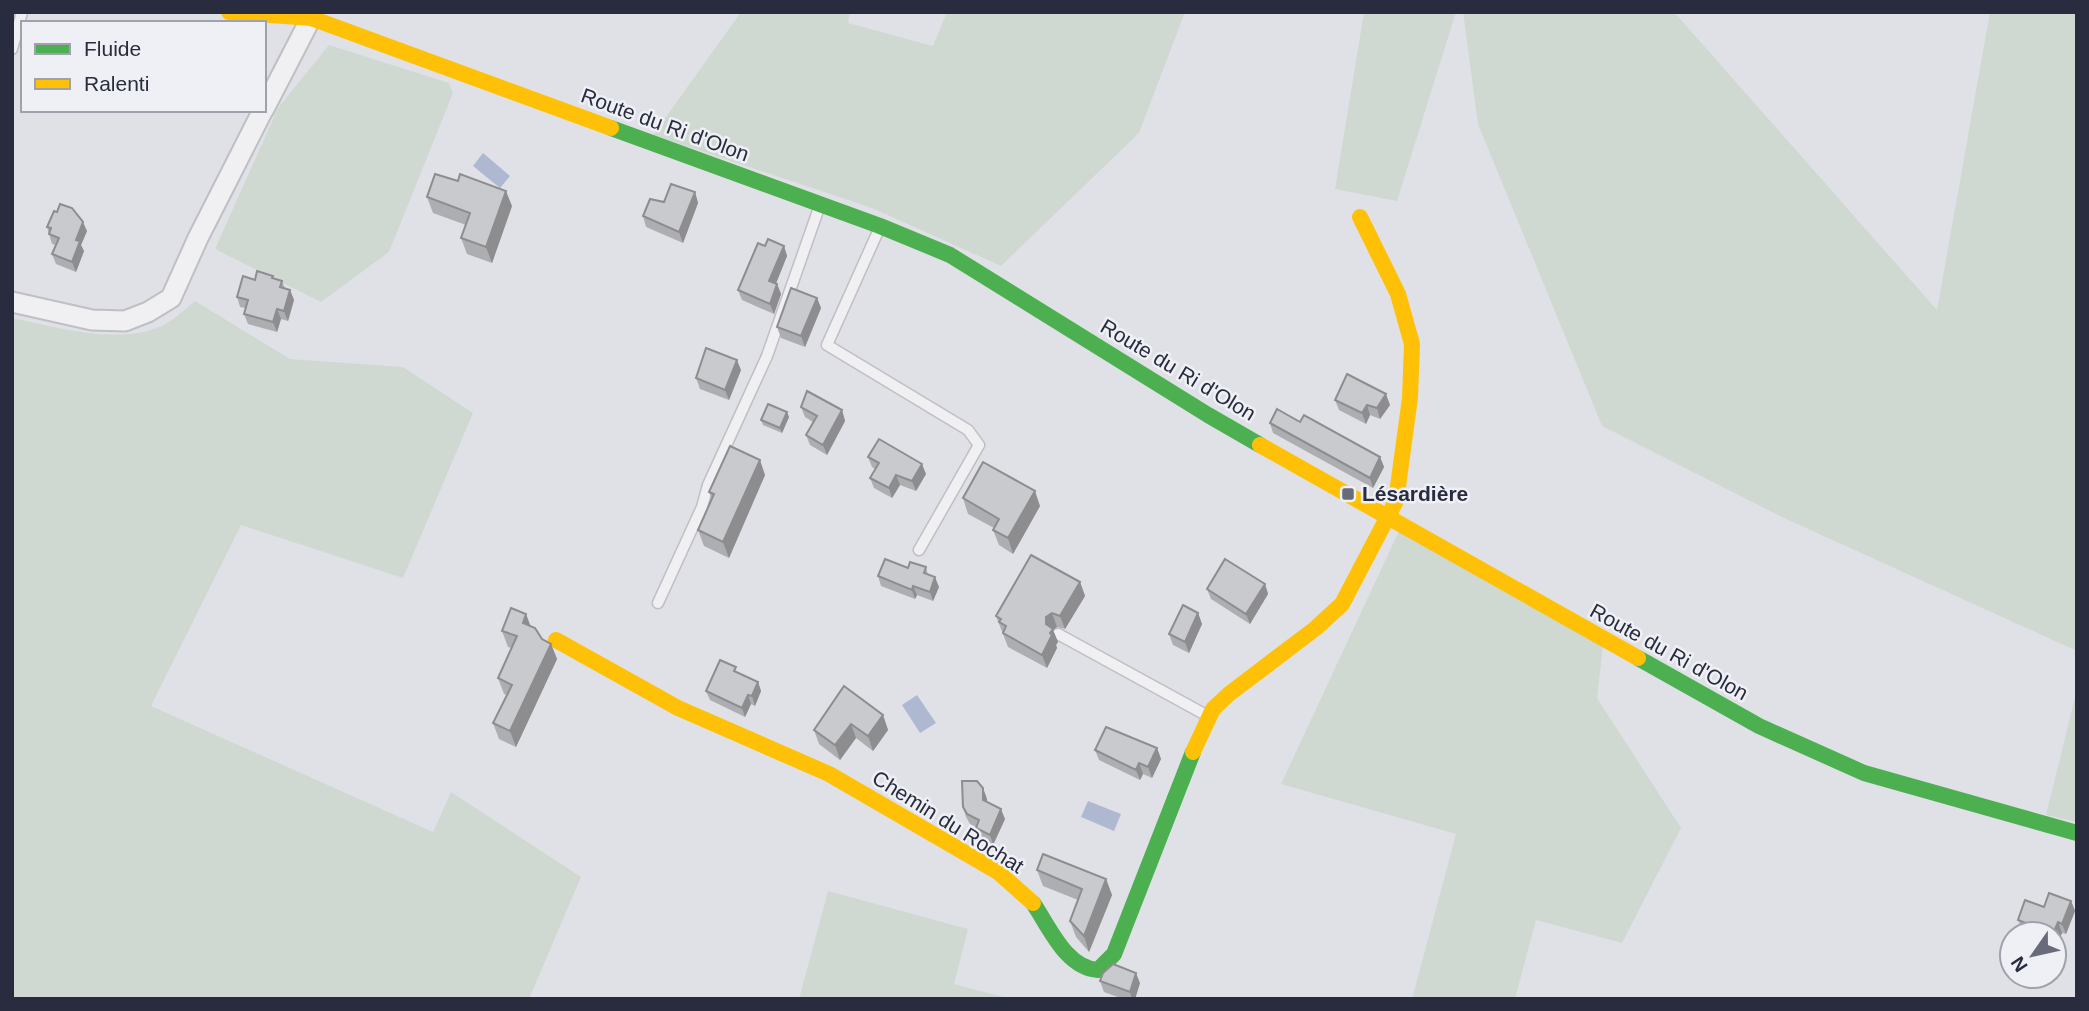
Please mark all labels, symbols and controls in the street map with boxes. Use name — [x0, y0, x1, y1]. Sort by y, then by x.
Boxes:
legend — [21, 21, 266, 112]
text: Fluide — [84, 37, 141, 60]
text: Ralenti — [84, 72, 149, 95]
street label: Route du Ri d'Olon — [578, 83, 752, 166]
street label: Route du Ri d'Olon — [1097, 314, 1260, 425]
place label: Lésardière — [1362, 482, 1468, 505]
marker: Lésardière — [1340, 486, 1356, 502]
street label: Route du Ri d'Olon — [1586, 599, 1752, 704]
street label: Chemin du Rochat — [868, 766, 1028, 877]
north arrow — [1998, 920, 2068, 990]
text: N — [2007, 953, 2032, 976]

